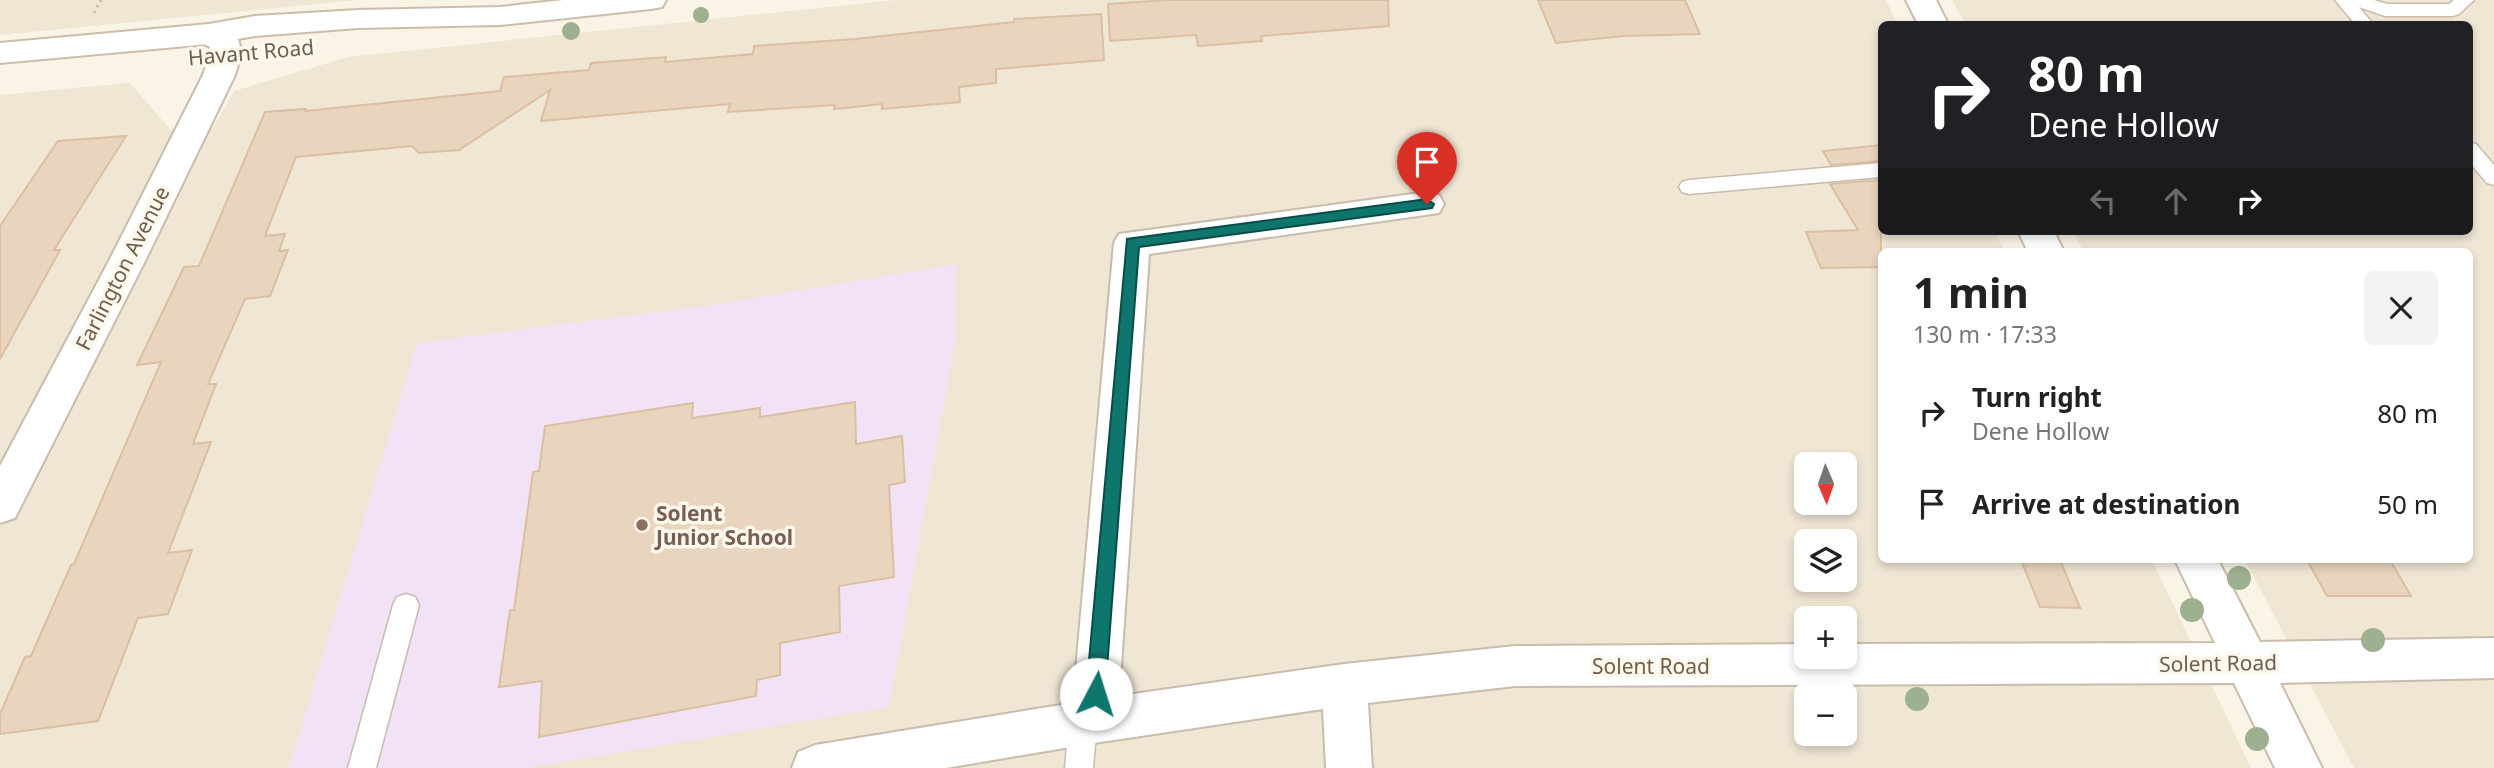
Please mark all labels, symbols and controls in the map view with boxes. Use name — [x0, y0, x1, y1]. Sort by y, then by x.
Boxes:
street label: Havant Road — [187, 33, 315, 71]
text: 80 m — [2028, 40, 2145, 106]
icon: right — [1913, 49, 2004, 140]
text: Dene Hollow — [2028, 103, 2219, 146]
pin — [1397, 132, 1457, 204]
icon: arrive — [1408, 143, 1446, 181]
street label: Farlington Avenue — [69, 181, 175, 355]
icon: left — [2084, 182, 2122, 220]
icon: ahead — [2157, 182, 2195, 220]
icon: right — [2230, 182, 2268, 220]
text: 1 min — [1913, 263, 2029, 320]
button: close — [2364, 271, 2438, 345]
text: 130 m · 17:33 — [1913, 318, 2057, 350]
text: Turn right — [1972, 379, 2102, 415]
icon: right — [1913, 394, 1951, 432]
text: 80 m — [2377, 395, 2438, 431]
text: Dene Hollow — [1972, 415, 2109, 447]
north arrow — [1794, 452, 1857, 514]
map controls — [1794, 452, 1857, 746]
icon: arrive — [1913, 485, 1951, 523]
text: Arrive at destination — [1972, 486, 2241, 522]
text: 50 m — [2377, 486, 2438, 522]
place label: Solent Junior School — [654, 499, 793, 551]
marker: Solent Junior School — [634, 517, 650, 533]
button: layers — [1794, 529, 1857, 592]
button: + — [1794, 606, 1857, 669]
street label: Solent Road — [2159, 648, 2277, 678]
street label: Solent Road — [1592, 652, 1710, 680]
position arrow — [1059, 657, 1133, 731]
button: − — [1794, 683, 1857, 746]

